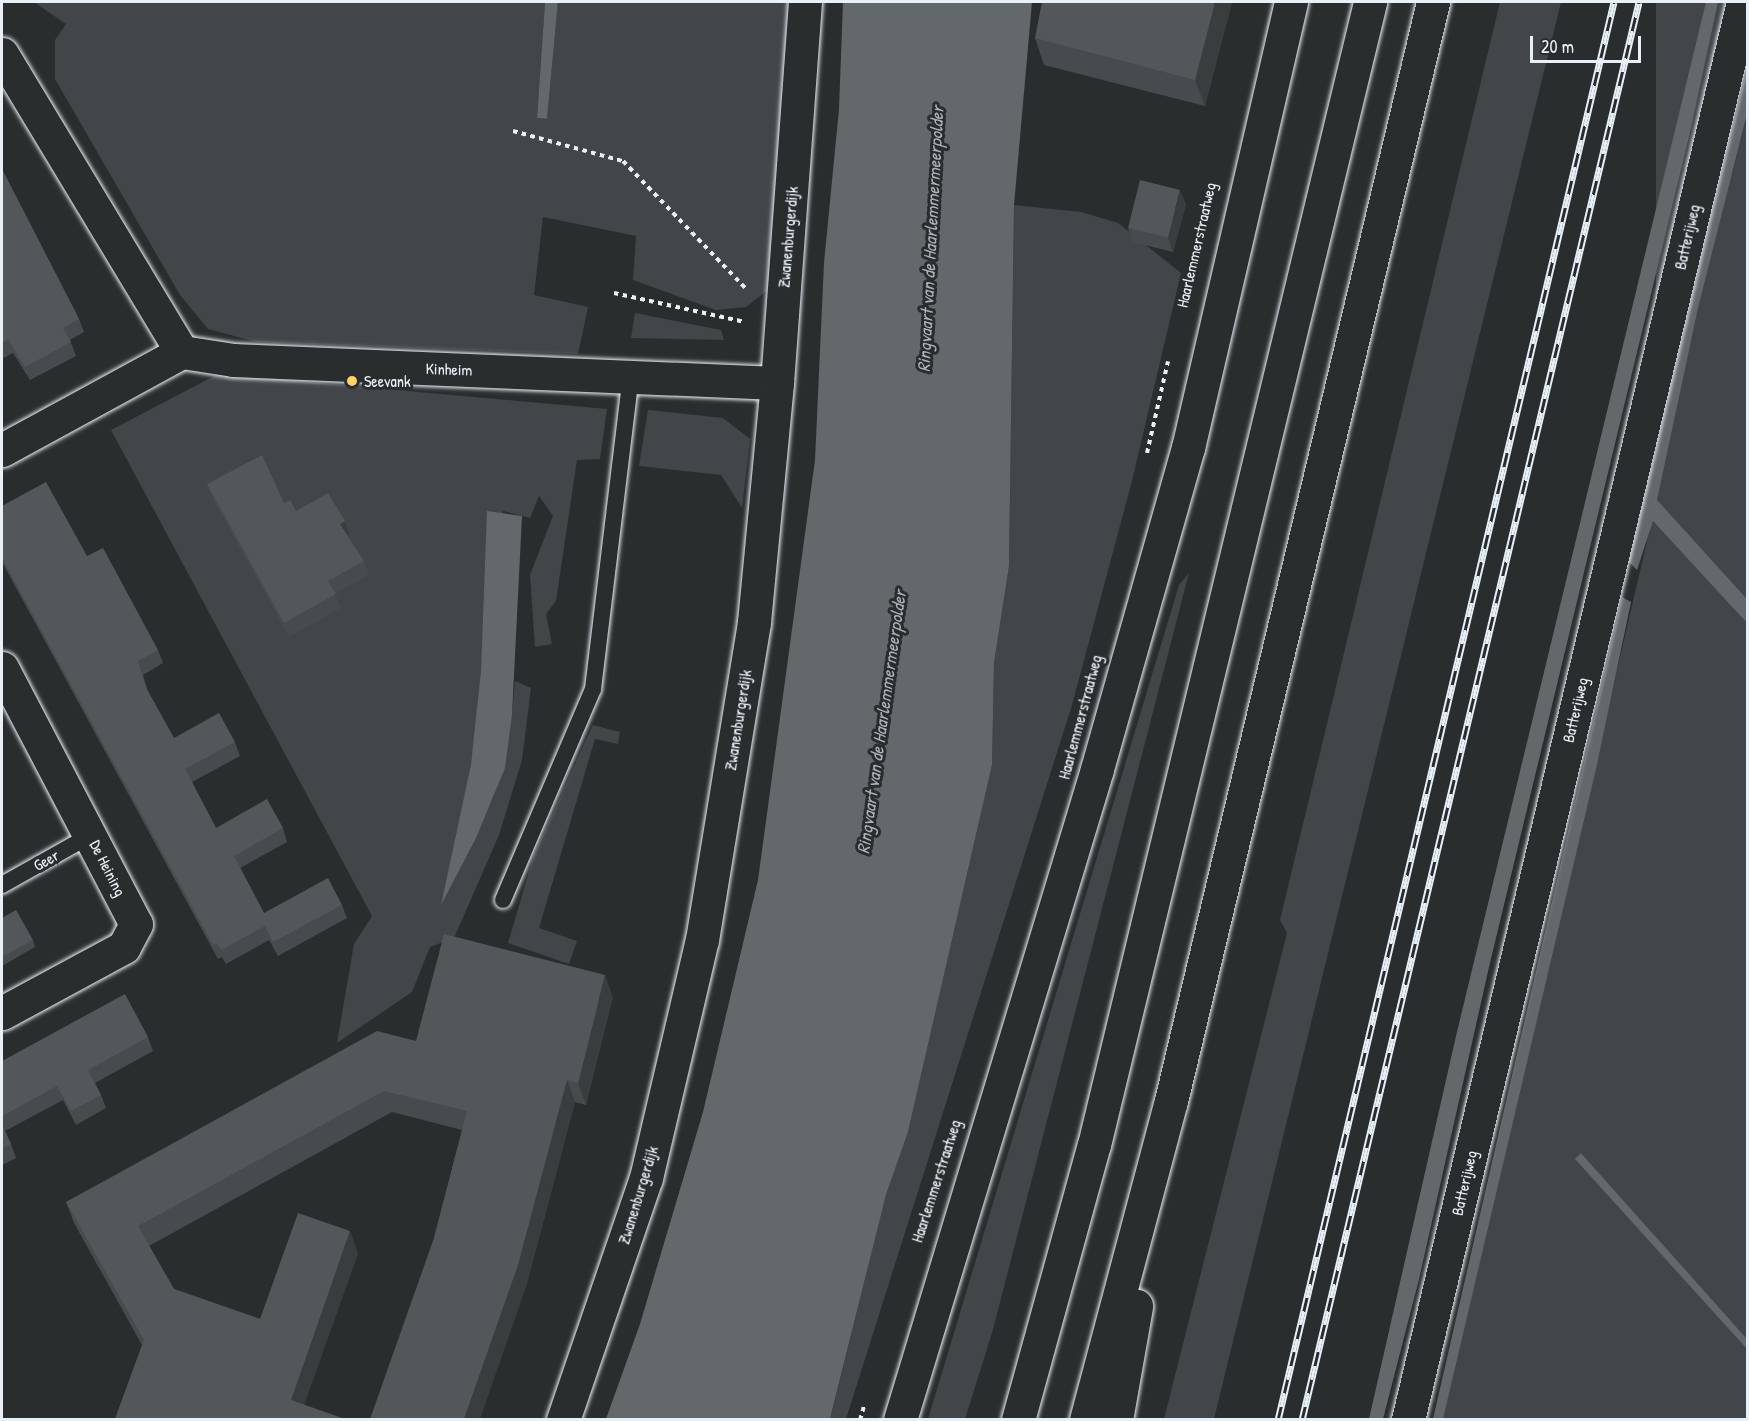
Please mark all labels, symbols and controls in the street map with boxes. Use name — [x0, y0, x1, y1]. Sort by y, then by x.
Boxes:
scale bar — [1533, 24, 1644, 62]
text: 20 m — [1541, 34, 1574, 59]
water label: Ringvaart van de Haarlemmermeerpolder — [913, 106, 949, 372]
street label: Haarlemmerstraatweg — [1172, 181, 1220, 309]
street label: Zwanenburgerdijk — [774, 186, 802, 288]
street label: Batterijweg — [1670, 203, 1704, 271]
street label: Kinheim — [425, 359, 473, 379]
place label: Seevank — [364, 371, 411, 391]
marker: Seevank — [345, 374, 359, 388]
water label: Ringvaart van de Haarlemmermeerpolder — [853, 589, 911, 855]
street label: Haarlemmerstraatweg — [1054, 653, 1106, 781]
street label: Zwanenburgerdijk — [721, 668, 755, 772]
street label: Batterijweg — [1558, 676, 1592, 744]
street label: De Heining — [86, 837, 130, 899]
street label: Geer — [30, 845, 62, 875]
street label: Haarlemmerstraatweg — [907, 1117, 965, 1245]
street label: Zwanenburgerdijk — [614, 1144, 662, 1246]
street label: Batterijweg — [1447, 1149, 1481, 1217]

